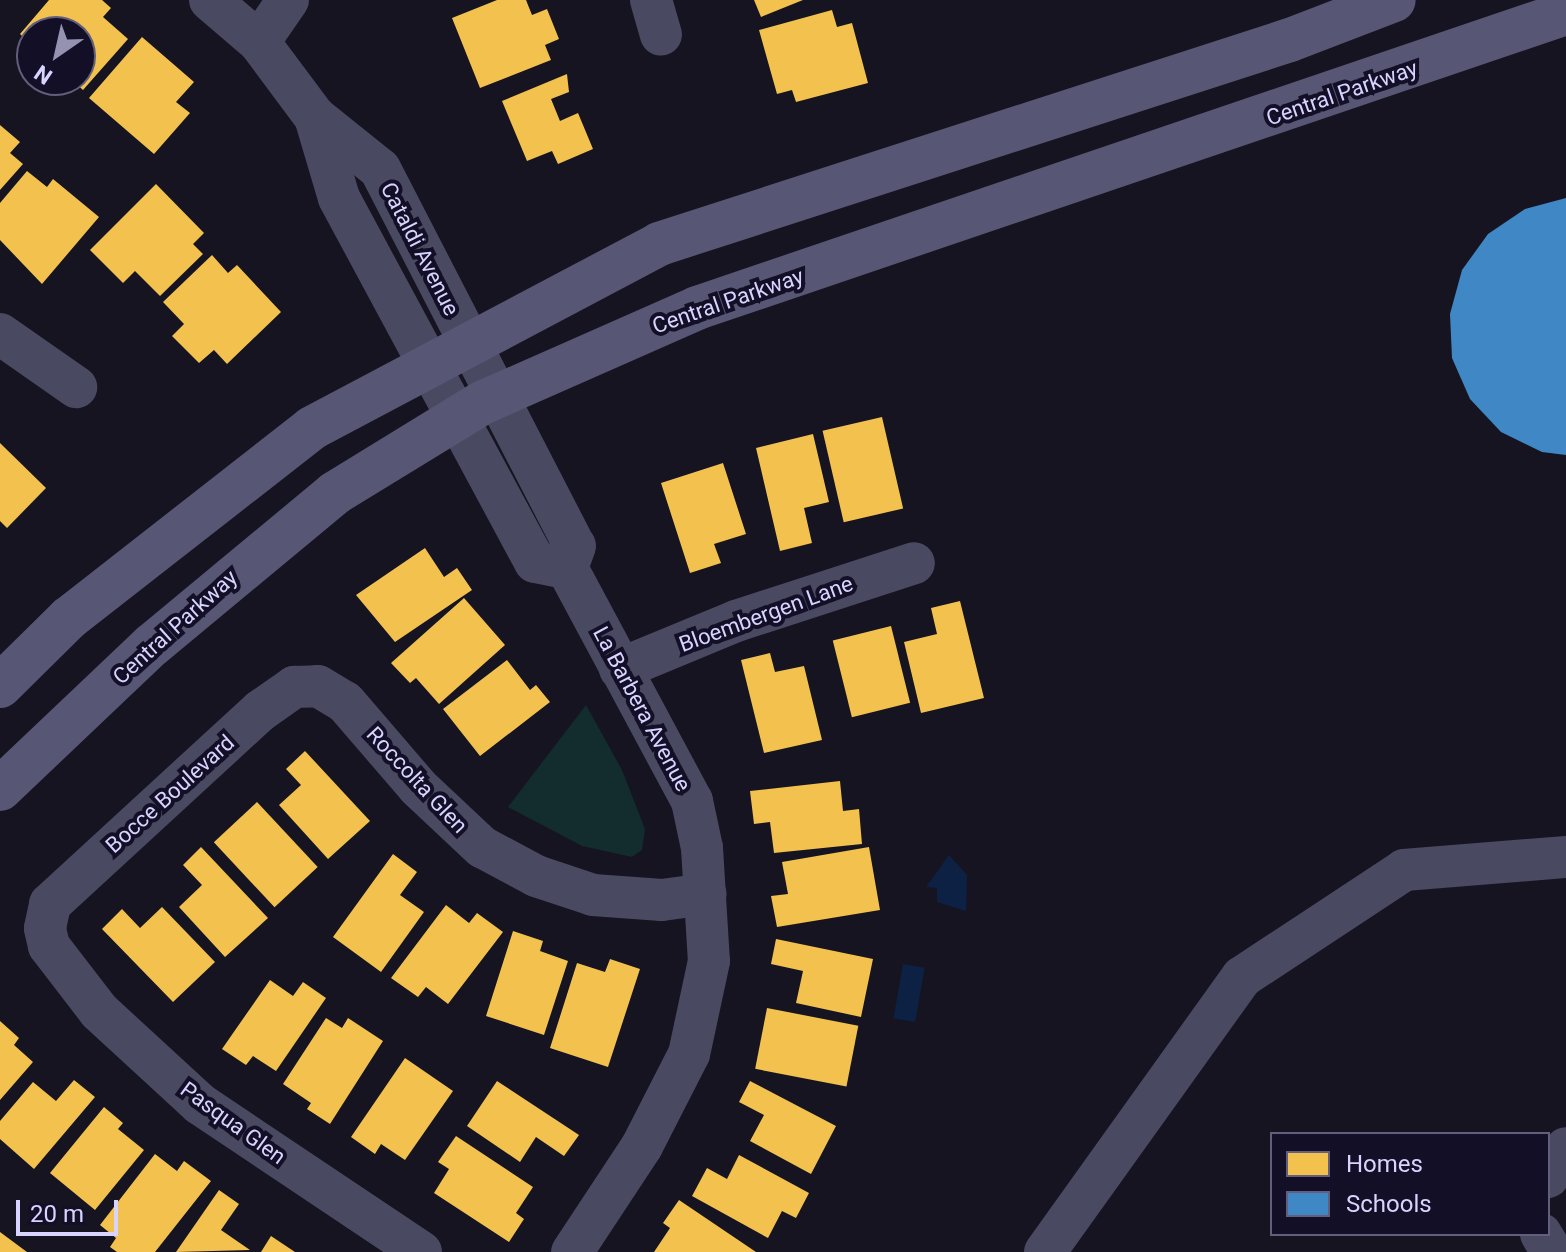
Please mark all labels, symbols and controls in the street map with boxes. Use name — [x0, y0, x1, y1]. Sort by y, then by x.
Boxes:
north arrow — [16, 16, 96, 96]
street label: Central Parkway — [1263, 55, 1421, 131]
text: N — [30, 60, 57, 89]
street label: Cataldi Avenue — [375, 178, 465, 320]
street label: Central Parkway — [649, 263, 807, 339]
street label: Central Parkway — [107, 564, 243, 690]
street label: Bloembergen Lane — [675, 570, 857, 658]
street label: La Barbera Avenue — [587, 622, 697, 796]
street label: Roccolta Glen — [361, 721, 473, 839]
street label: Bocce Boulevard — [100, 729, 240, 859]
street label: Pasqua Glen — [175, 1076, 291, 1170]
legend — [1270, 1132, 1550, 1236]
text: Homes — [1346, 1150, 1423, 1178]
scale bar — [20, 1184, 122, 1234]
text: Schools — [1346, 1190, 1432, 1218]
text: 20 m — [30, 1200, 84, 1228]

